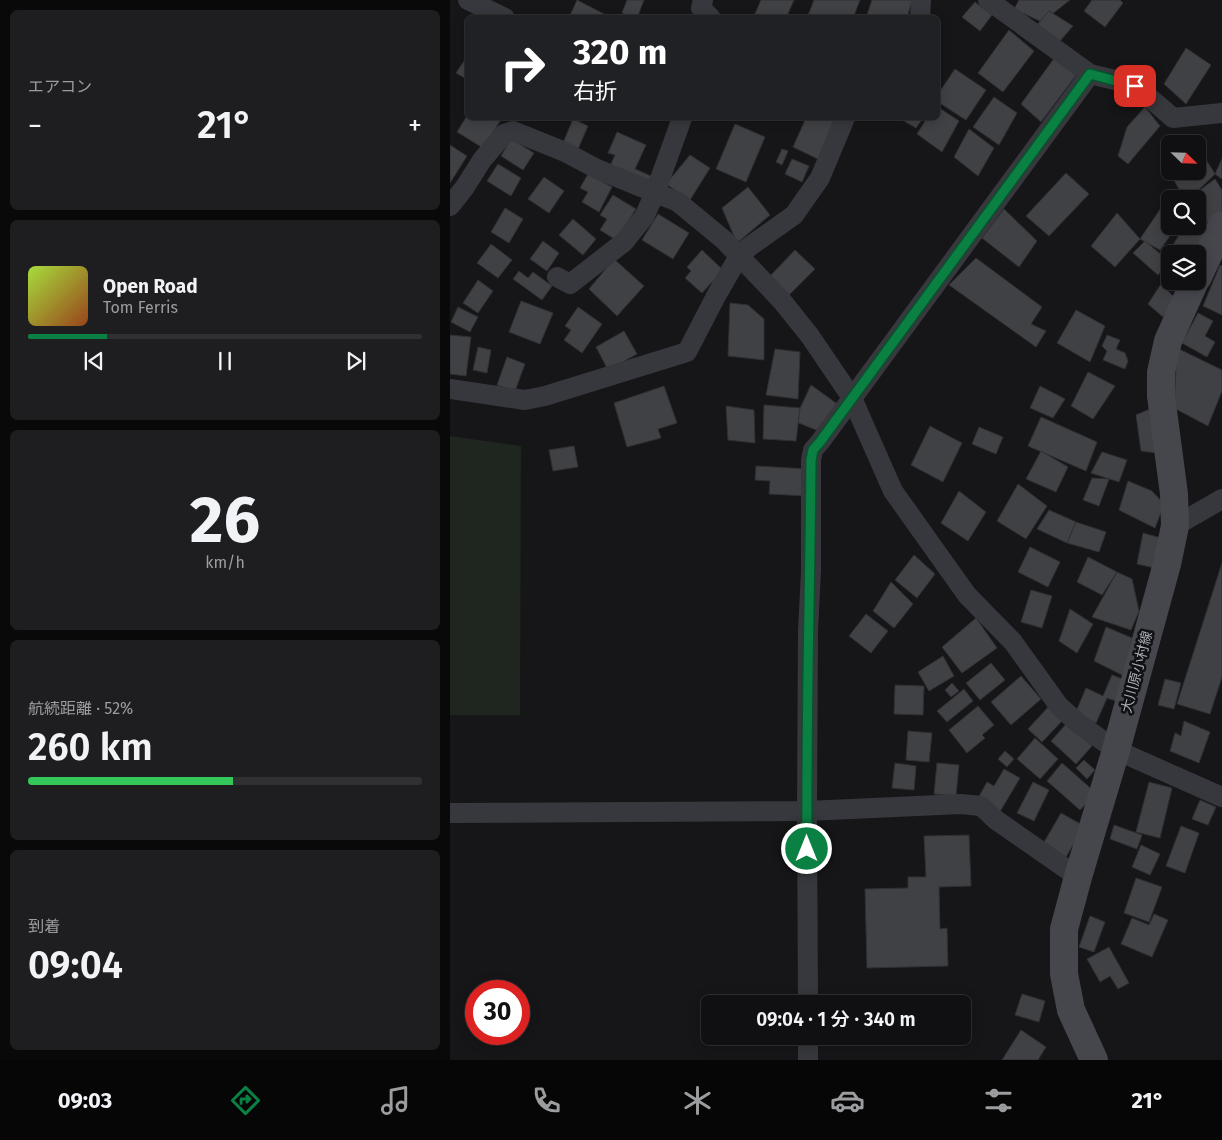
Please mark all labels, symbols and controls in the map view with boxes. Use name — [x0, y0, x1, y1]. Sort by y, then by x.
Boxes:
text: 320 m — [573, 31, 667, 73]
icon: right — [490, 35, 555, 100]
pin — [1114, 65, 1156, 107]
icon: arrive — [1121, 72, 1149, 100]
text: エアコン — [28, 77, 92, 96]
text: 右折 — [573, 78, 617, 105]
text: 21° — [197, 102, 253, 148]
text: − — [28, 109, 42, 142]
text: + — [408, 109, 422, 142]
north arrow — [1161, 135, 1206, 180]
map controls — [1161, 135, 1206, 290]
button: search — [1161, 190, 1206, 235]
button: layers — [1161, 245, 1206, 290]
text: Open Road — [103, 275, 198, 298]
text: Tom Ferris — [103, 298, 178, 317]
icon: previous — [80, 347, 108, 375]
icon: pause — [211, 347, 239, 375]
icon: next — [342, 347, 370, 375]
text: 26 — [190, 481, 260, 559]
text: km/h — [205, 553, 245, 572]
street label: 大川原小村線 — [1118, 629, 1156, 715]
text: 航続距離 · 52% — [28, 699, 133, 718]
text: 260 km — [28, 724, 153, 770]
position arrow — [780, 822, 832, 874]
text: 到着 — [28, 917, 60, 936]
text: 09:04 — [28, 942, 123, 988]
speed limit sign: 30 — [465, 980, 530, 1045]
text: 09:04 · 1 分 · 340 m — [756, 1008, 916, 1031]
icon: directions — [228, 1083, 263, 1118]
icon: music — [378, 1083, 413, 1118]
icon: phone — [529, 1083, 564, 1118]
icon: climate — [680, 1083, 715, 1118]
icon: car — [830, 1083, 865, 1118]
icon: filters — [981, 1083, 1016, 1118]
text: 09:03 — [58, 1087, 112, 1114]
text: 21° — [1132, 1087, 1164, 1114]

